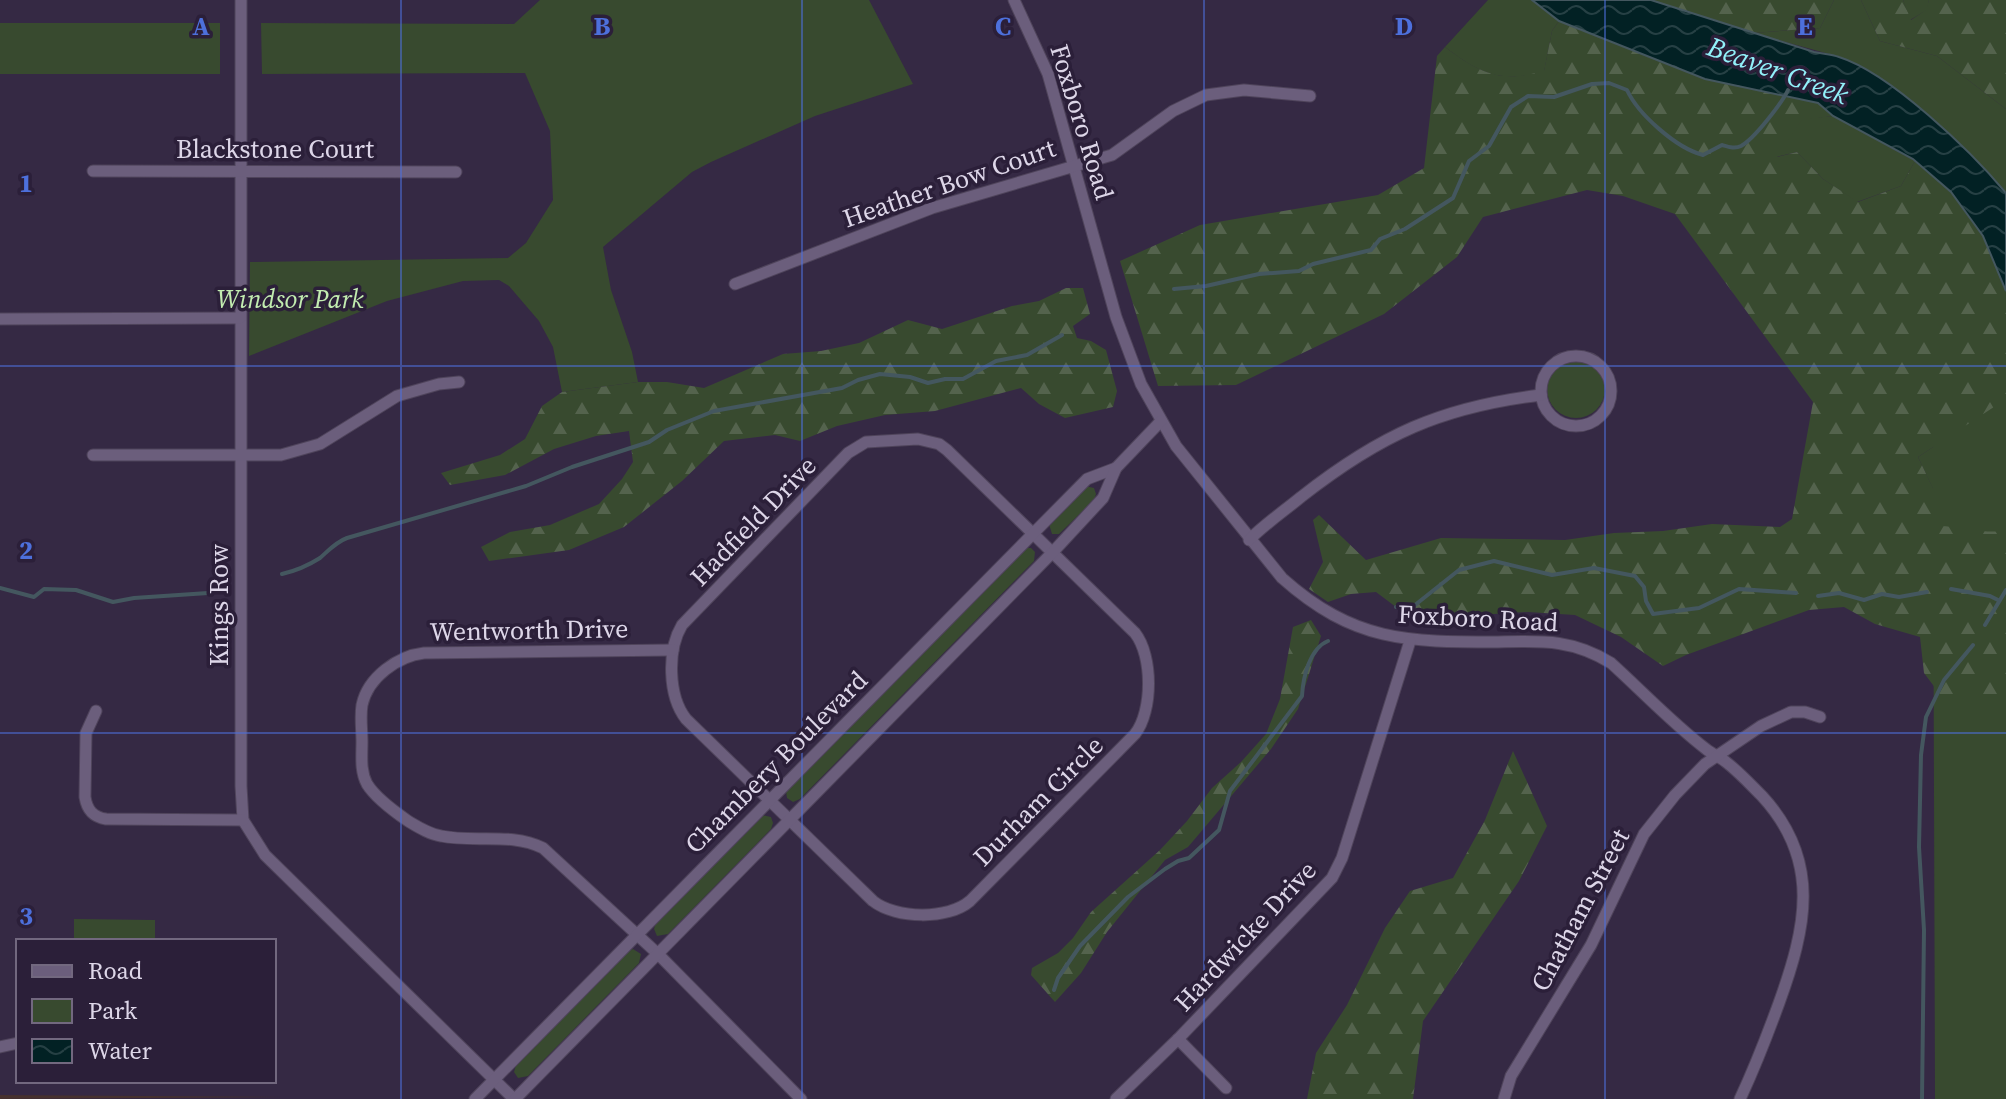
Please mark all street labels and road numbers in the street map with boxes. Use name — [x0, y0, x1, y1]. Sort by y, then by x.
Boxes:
street label: Foxboro Road — [1041, 40, 1123, 204]
street label: Heather Bow Court — [838, 130, 1061, 236]
street label: Blackstone Court — [176, 131, 374, 167]
street label: Hadfield Drive — [682, 448, 824, 594]
street label: Kings Row — [201, 544, 237, 666]
street label: Foxboro Road — [1397, 596, 1559, 640]
street label: Wentworth Drive — [429, 610, 629, 650]
street label: Chambery Boulevard — [677, 662, 876, 861]
street label: Durham Circle — [965, 728, 1111, 874]
street label: Chatham Street — [1522, 822, 1638, 998]
street label: Hardwicke Drive — [1166, 853, 1324, 1019]

